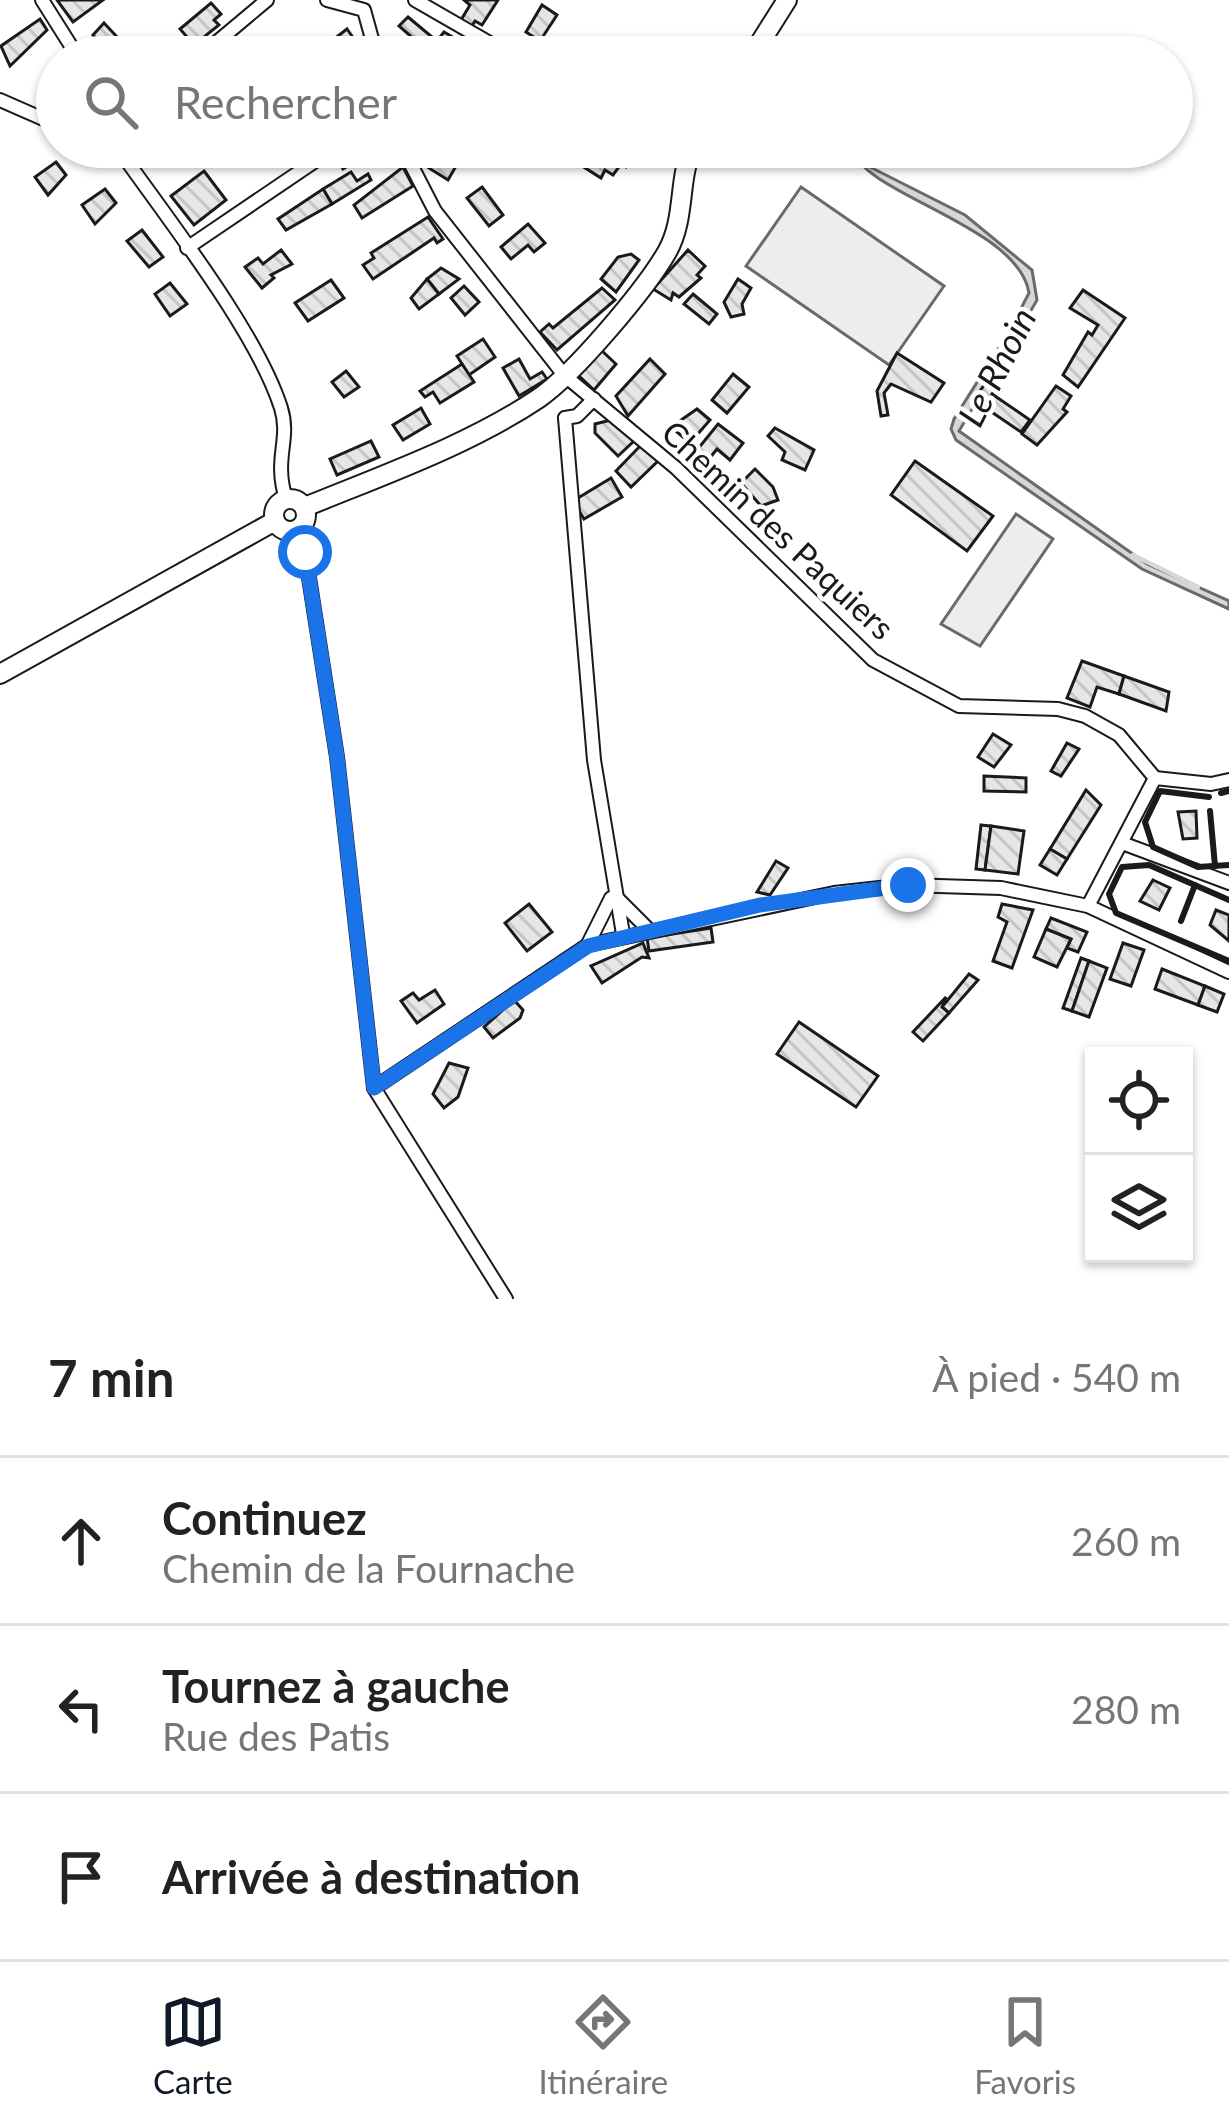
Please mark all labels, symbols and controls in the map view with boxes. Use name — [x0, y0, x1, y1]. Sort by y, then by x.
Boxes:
search box — [36, 36, 1193, 168]
icon: search — [78, 69, 144, 135]
text: Rechercher — [174, 75, 397, 129]
water label: Le Rhoin — [948, 300, 1045, 433]
street label: Chemin des Paquiers — [654, 411, 903, 647]
route start — [278, 525, 332, 579]
route end — [881, 858, 935, 912]
map controls — [1085, 1047, 1193, 1263]
button: locate — [1085, 1047, 1193, 1155]
button: layers — [1085, 1155, 1193, 1263]
text: 7 min — [48, 1347, 174, 1408]
text: À pied · 540 m — [932, 1354, 1181, 1400]
text: Continuez — [162, 1491, 367, 1545]
icon: ahead — [48, 1508, 114, 1574]
text: 260 m — [1071, 1518, 1181, 1564]
text: Chemin de la Fournache — [162, 1545, 575, 1591]
text: Tournez à gauche — [162, 1659, 509, 1713]
icon: left — [48, 1676, 114, 1742]
text: 280 m — [1071, 1686, 1181, 1732]
text: Rue des Patis — [162, 1713, 390, 1759]
icon: arrive — [48, 1844, 114, 1910]
text: Arrivée à destination — [162, 1850, 580, 1904]
tab: Carte — [153, 1989, 233, 2101]
tab: Itinéraire — [539, 1989, 668, 2101]
tab: Favoris — [974, 1989, 1076, 2101]

